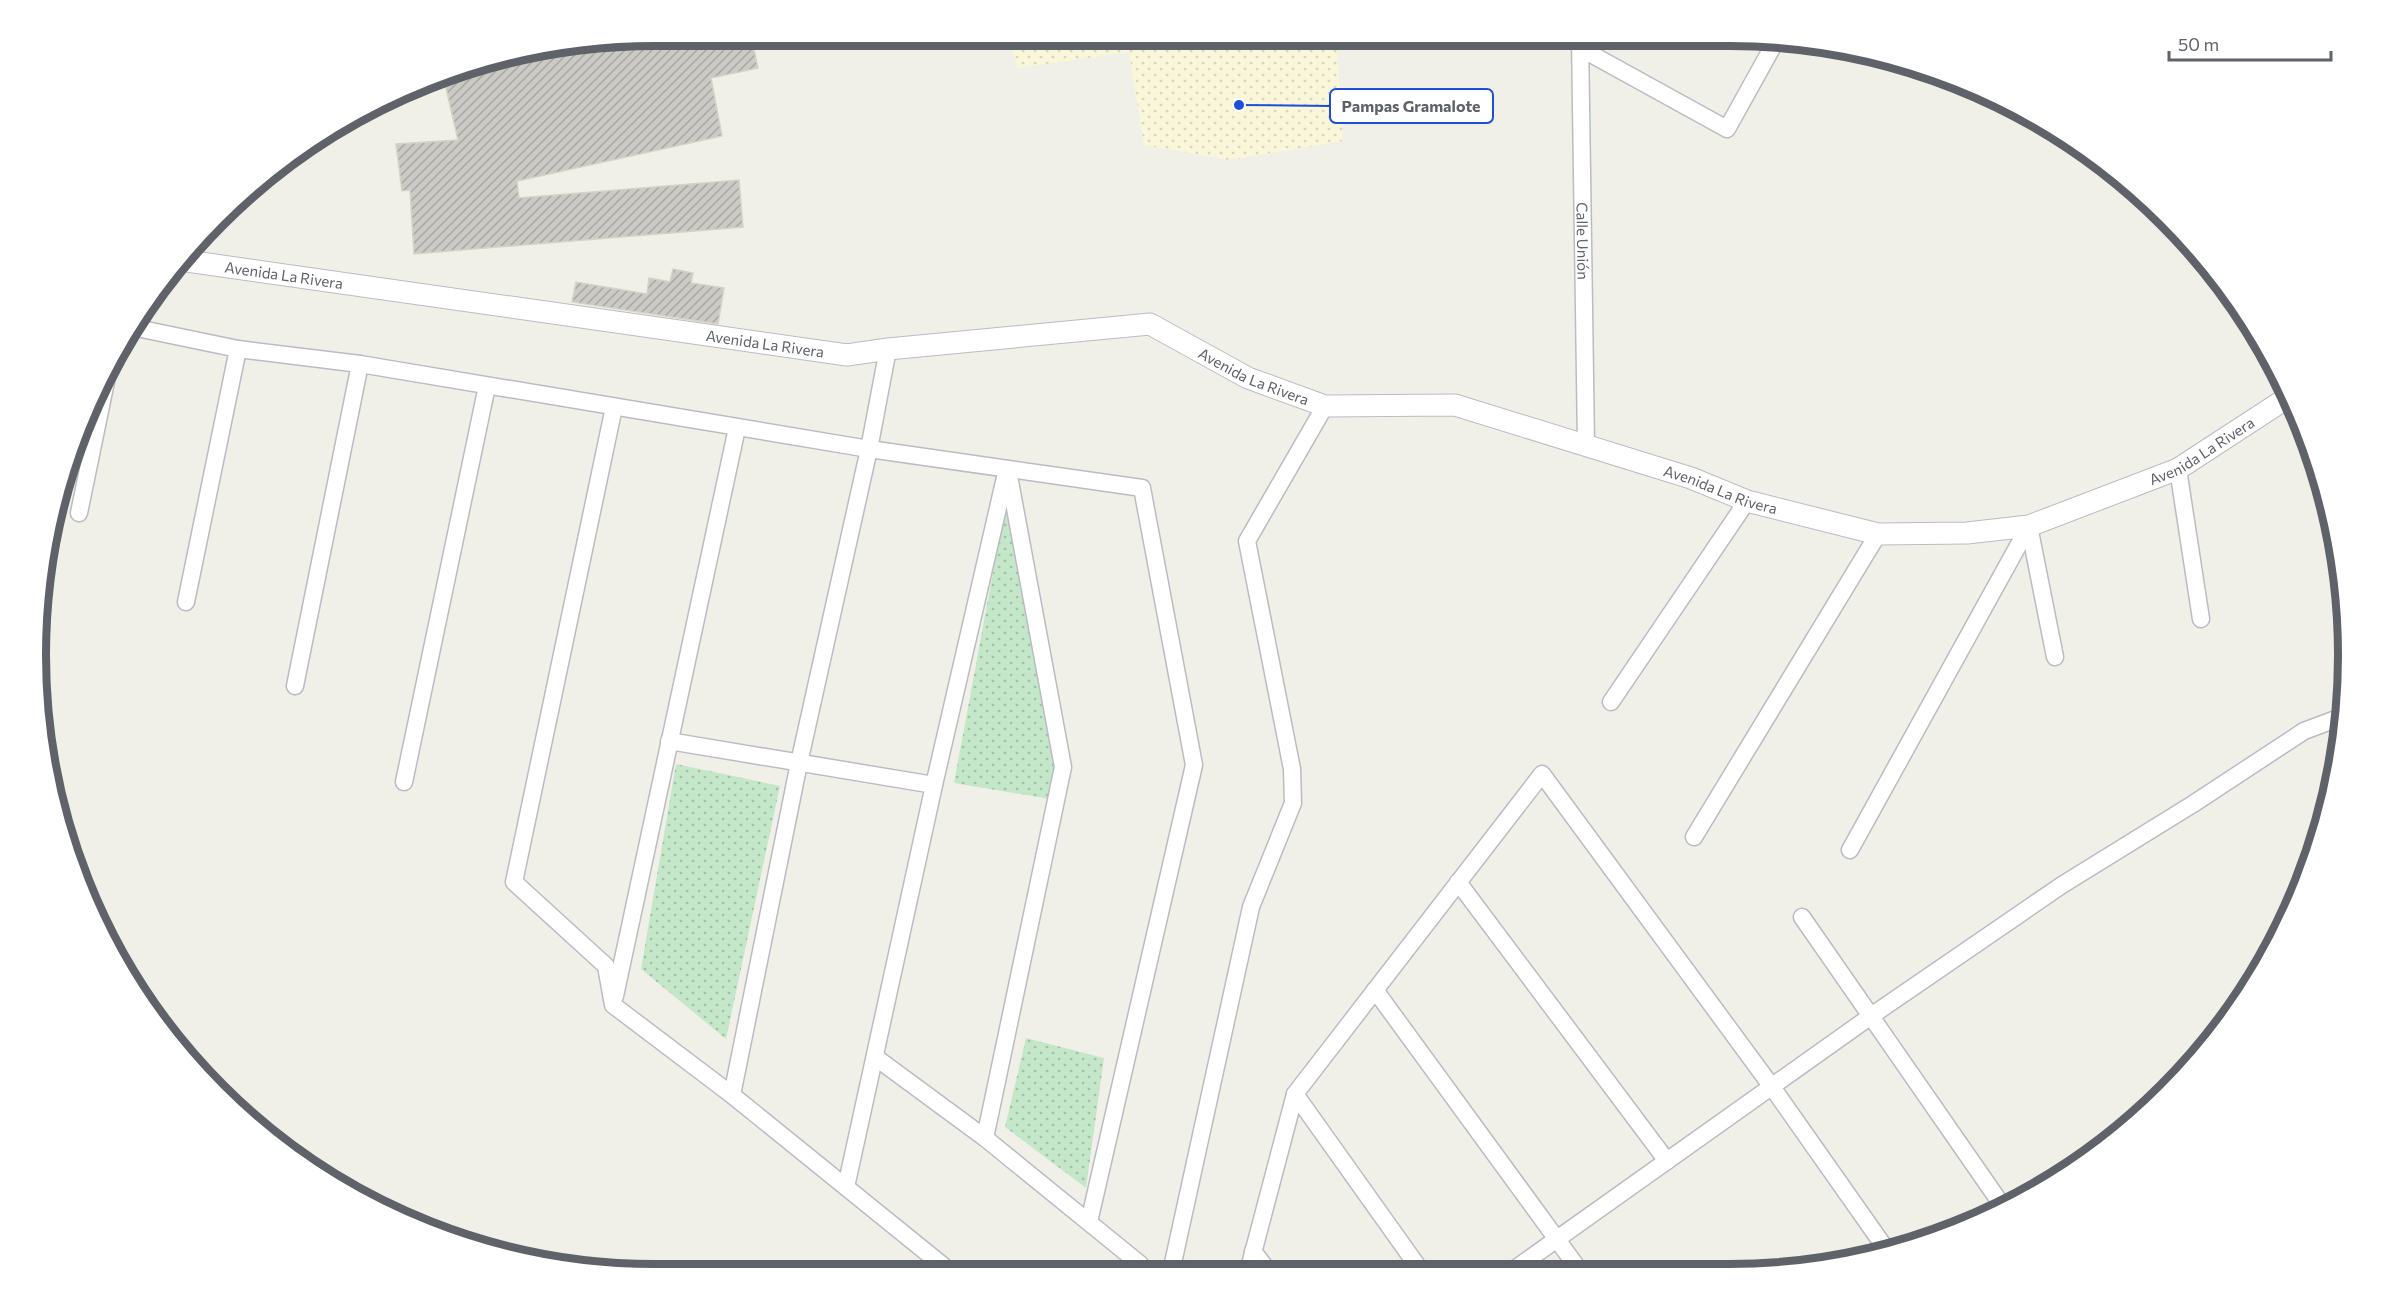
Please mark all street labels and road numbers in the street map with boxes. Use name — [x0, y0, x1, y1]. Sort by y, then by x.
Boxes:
street label: Calle Unión — [1573, 202, 1593, 280]
street label: Avenida La Rivera — [224, 257, 344, 292]
street label: Avenida La Rivera — [705, 326, 825, 361]
street label: Avenida La Rivera — [1196, 344, 1312, 408]
street label: Avenida La Rivera — [2146, 413, 2257, 488]
street label: Avenida La Rivera — [1662, 461, 1779, 517]

